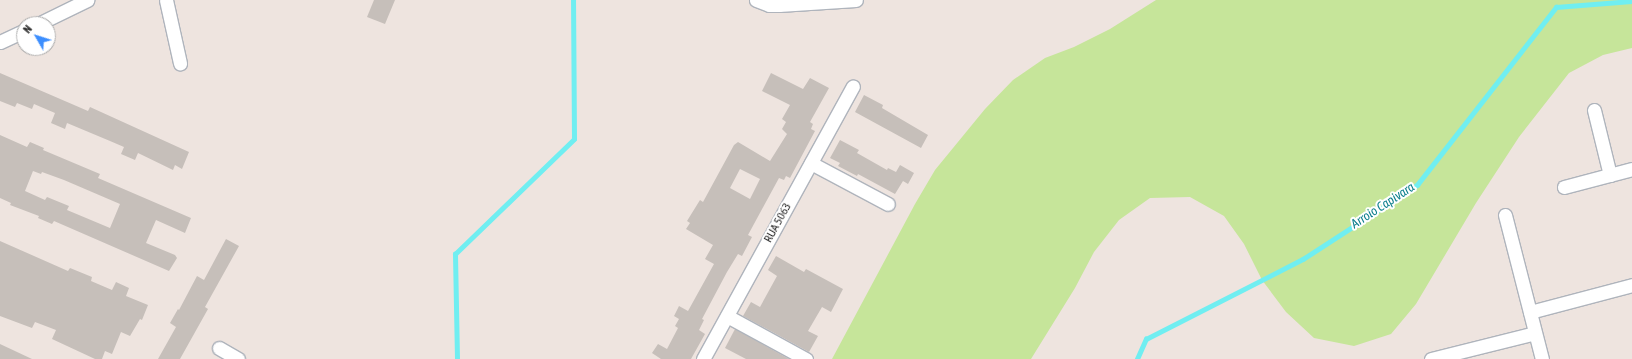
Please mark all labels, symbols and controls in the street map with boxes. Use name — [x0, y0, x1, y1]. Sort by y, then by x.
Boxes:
north arrow — [16, 16, 56, 56]
text: N — [21, 23, 34, 35]
water label: Arroio Capivara — [1348, 180, 1418, 232]
street label: RUA 5063 — [761, 201, 795, 245]

